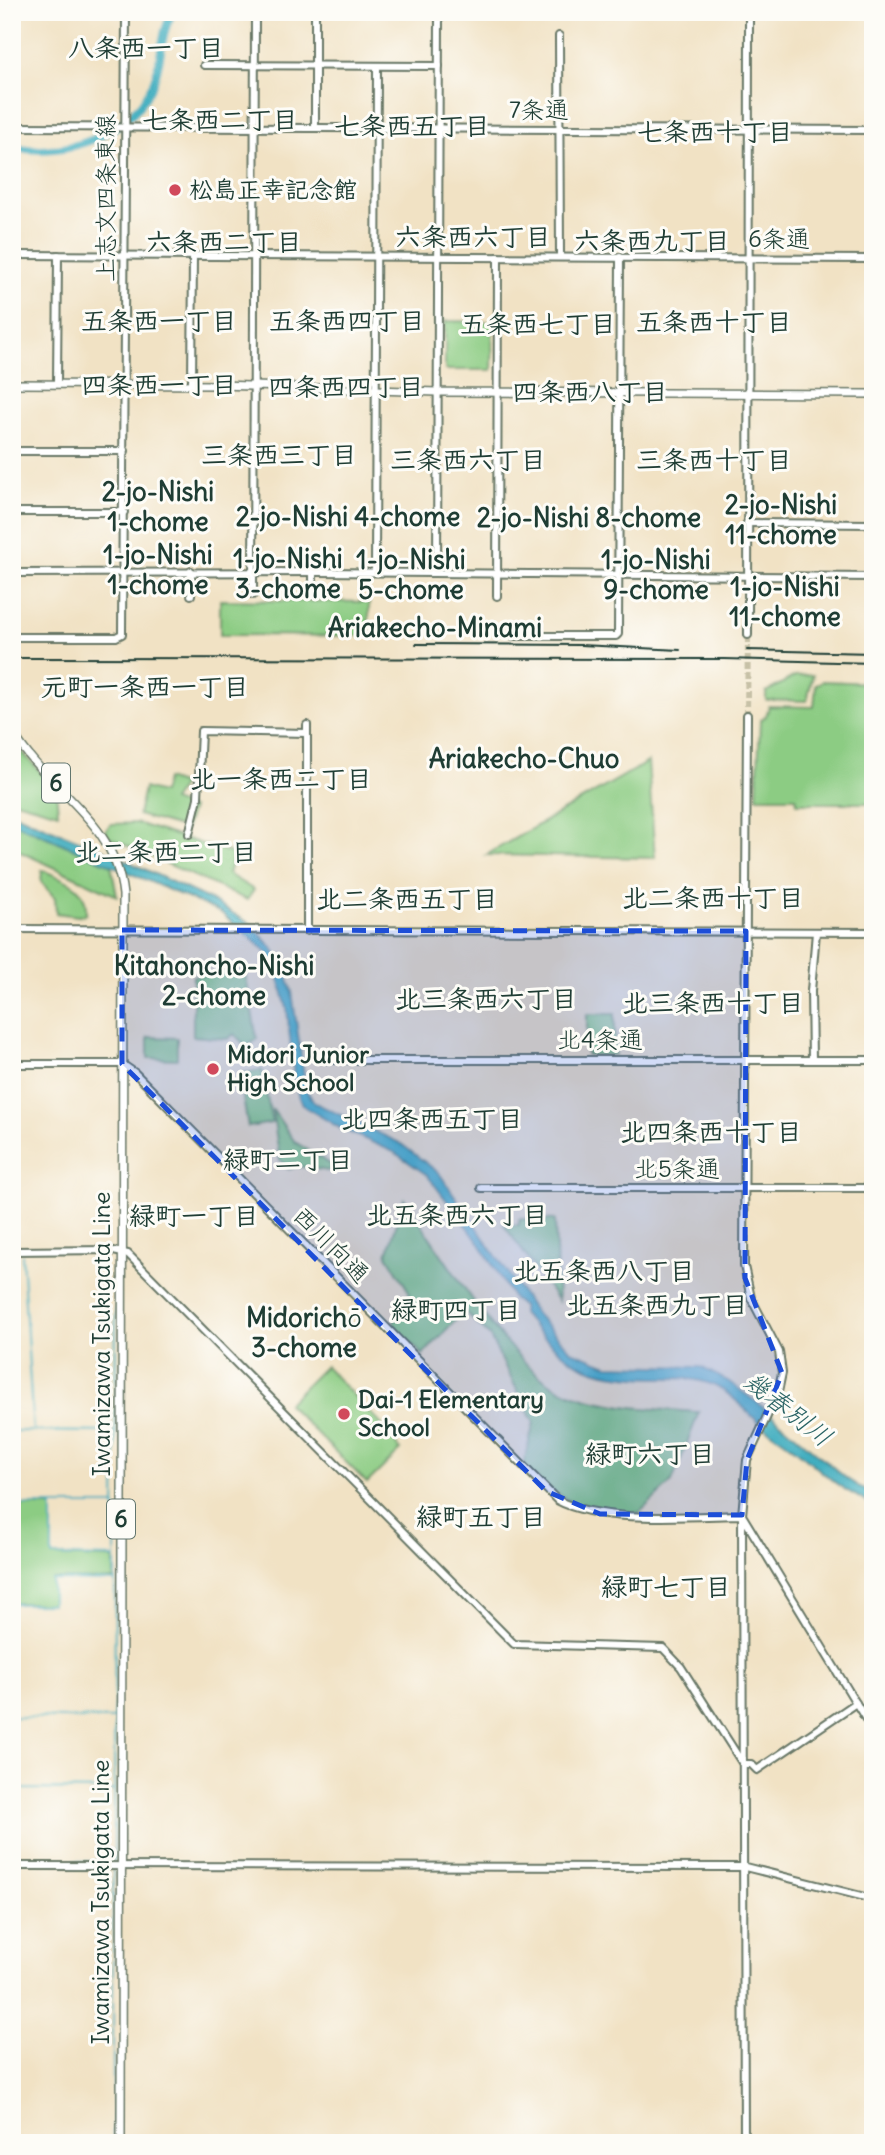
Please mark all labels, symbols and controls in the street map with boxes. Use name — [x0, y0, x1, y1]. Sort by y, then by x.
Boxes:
district label: 八条西一丁目 — [68, 31, 224, 64]
street label: 7条通 — [509, 94, 569, 124]
district label: 七条西二丁目 — [142, 103, 298, 136]
district label: 七条西五丁目 — [334, 109, 490, 142]
street label: 上志文四条東線 — [90, 114, 120, 282]
district label: 七条西十丁目 — [637, 115, 793, 148]
place label: 松島正幸記念館 — [189, 174, 357, 204]
marker: 松島正幸記念館 — [167, 182, 183, 198]
district label: 六条西六丁目 — [395, 220, 551, 253]
street label: 6条通 — [748, 223, 810, 253]
district label: 六条西九丁目 — [574, 224, 730, 257]
district label: 六条西二丁目 — [146, 225, 302, 258]
district label: 五条西一丁目 — [81, 304, 237, 337]
district label: 五条西四丁目 — [269, 304, 425, 337]
district label: 五条西十丁目 — [636, 305, 792, 338]
district label: 五条西七丁目 — [460, 307, 616, 340]
district label: 四条西一丁目 — [81, 368, 237, 401]
district label: 四条西四丁目 — [268, 370, 424, 403]
district label: 四条西八丁目 — [512, 375, 668, 408]
district label: 三条西三丁目 — [201, 438, 357, 471]
district label: 三条西六丁目 — [390, 443, 546, 476]
district label: 三条西十丁目 — [636, 443, 792, 476]
district label: 2-jo-Nishi 1-chome — [102, 475, 214, 538]
district label: 2-jo-Nishi 11-chome — [725, 488, 837, 551]
district label: 2-jo-Nishi 4-chome — [236, 500, 460, 533]
district label: 2-jo-Nishi 8-chome — [477, 501, 701, 534]
district label: 1-jo-Nishi 1-chome — [103, 538, 213, 601]
district label: 1-jo-Nishi 3-chome — [233, 542, 343, 605]
district label: 1-jo-Nishi 5-chome — [356, 543, 466, 606]
district label: 1-jo-Nishi 9-chome — [601, 543, 711, 606]
district label: 1-jo-Nishi 11-chome — [729, 570, 841, 633]
district label: Ariakecho-Minami — [328, 611, 542, 644]
district label: 元町一条西一丁目 — [41, 670, 249, 703]
district label: Ariakecho-Chuo — [429, 742, 619, 775]
district label: 北一条西二丁目 — [190, 762, 372, 795]
road number: 6 — [42, 764, 70, 803]
district label: 北二条西二丁目 — [75, 835, 257, 868]
district label: 北二条西十丁目 — [622, 881, 804, 914]
district label: 北二条西五丁目 — [316, 882, 498, 915]
district label: Kitahoncho-Nishi 2-chome — [114, 949, 314, 1012]
district label: 北三条西六丁目 — [395, 982, 577, 1015]
district label: 北三条西十丁目 — [622, 986, 804, 1019]
street label: 北4条通 — [557, 1024, 643, 1054]
place label: Midori Junior High School — [227, 1039, 369, 1097]
marker: Midori Junior High School — [205, 1061, 221, 1077]
district label: 北四条西五丁目 — [341, 1102, 523, 1135]
district label: 北四条西十丁目 — [620, 1115, 802, 1148]
district label: 緑町二丁目 — [223, 1143, 353, 1176]
street label: 北5条通 — [634, 1153, 720, 1183]
street label: Iwamizawa Tsukigata Line — [86, 1191, 116, 1477]
district label: 北五条西六丁目 — [366, 1198, 548, 1231]
district label: 緑町一丁目 — [129, 1199, 259, 1232]
street label: 西川向通 — [287, 1200, 376, 1289]
district label: 北五条西八丁目 — [513, 1254, 695, 1287]
district label: 北五条西九丁目 — [566, 1288, 748, 1321]
district label: 緑町四丁目 — [391, 1293, 521, 1326]
district label: Midorichō 3-chome — [246, 1301, 362, 1364]
water label: 幾春別川 — [737, 1364, 839, 1454]
place label: Dai-1 Elementary School — [358, 1384, 544, 1442]
marker: Dai-1 Elementary School — [336, 1406, 352, 1422]
district label: 緑町六丁目 — [585, 1437, 715, 1470]
road number: 6 — [107, 1500, 135, 1538]
district label: 緑町五丁目 — [416, 1500, 546, 1533]
district label: 緑町七丁目 — [601, 1570, 731, 1603]
street label: Iwamizawa Tsukigata Line — [85, 1759, 115, 2045]

